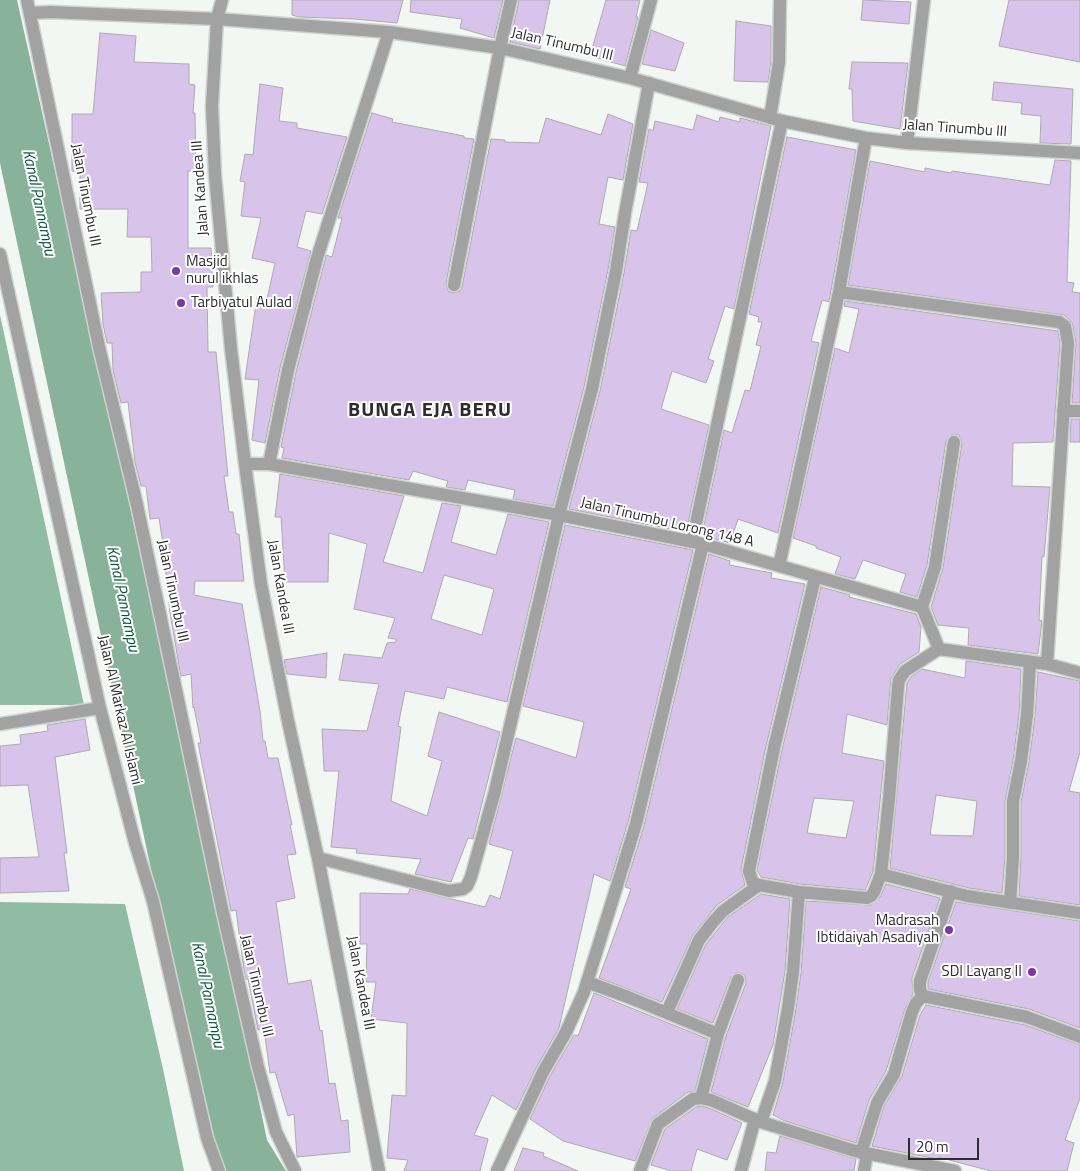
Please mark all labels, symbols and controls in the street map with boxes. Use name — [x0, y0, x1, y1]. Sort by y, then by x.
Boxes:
street label: Jalan Tinumbu III — [509, 25, 615, 65]
street label: Jalan Tinumbu III — [902, 116, 1008, 142]
street label: Jalan Kandea III — [189, 140, 213, 236]
street label: Jalan Tinumbu III — [66, 142, 104, 248]
water label: Kanal Pannampu — [17, 148, 59, 258]
place label: Masjid nurul ikhlas — [186, 253, 258, 288]
marker: Masjid nurul ikhlas — [170, 265, 182, 277]
place label: Tarbiyatul Aulad — [191, 294, 292, 312]
marker: Tarbiyatul Aulad — [175, 297, 187, 309]
district label: BUNGA EJA BERU — [346, 399, 514, 423]
street label: Jalan Tinumbu Lorong 148 A — [578, 494, 756, 552]
street label: Jalan Tinumbu III — [152, 538, 192, 644]
street label: Jalan Kandea III — [263, 538, 297, 636]
water label: Kanal Pannampu — [101, 544, 143, 654]
street label: Jalan Al Markaz Al Islami — [93, 633, 145, 787]
place label: Madrasah Ibtidaiyah Asadiyah — [817, 912, 939, 947]
marker: Madrasah Ibtidaiyah Asadiyah — [943, 924, 955, 936]
street label: Jalan Tinumbu III — [236, 933, 276, 1039]
street label: Jalan Kandea III — [342, 934, 378, 1032]
water label: Kanal Pannampu — [186, 940, 228, 1050]
place label: SDI Layang II — [942, 963, 1022, 981]
marker: SDI Layang II — [1026, 966, 1038, 978]
scale bar — [910, 1128, 981, 1160]
text: 20 m — [916, 1135, 949, 1158]

